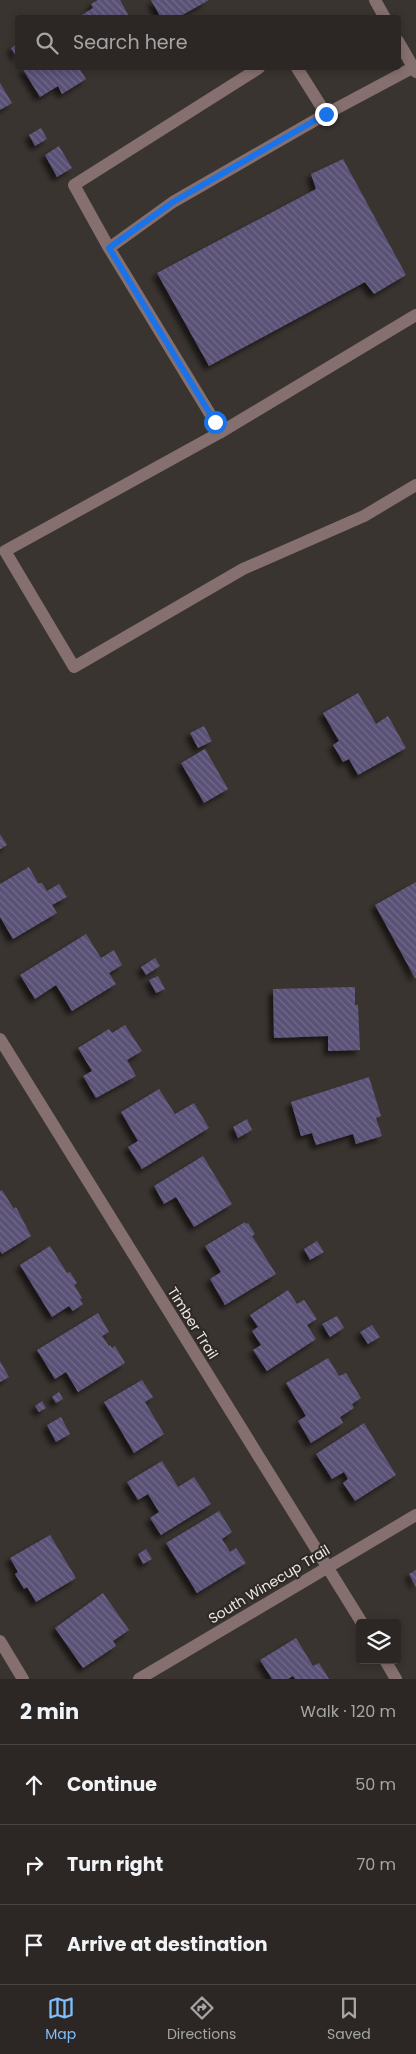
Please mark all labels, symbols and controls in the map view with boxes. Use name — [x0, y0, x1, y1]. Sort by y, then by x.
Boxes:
search box — [15, 15, 401, 70]
icon: search — [33, 29, 61, 57]
text: Search here — [73, 29, 187, 56]
route end — [315, 103, 338, 126]
route start — [204, 411, 227, 434]
street label: Timber Trail — [163, 1283, 223, 1363]
street label: South Winecup Trail — [204, 1540, 334, 1628]
map controls — [356, 1619, 401, 1664]
button: layers — [356, 1619, 401, 1664]
text: 2 min — [20, 1697, 79, 1726]
text: Walk · 120 m — [300, 1700, 396, 1723]
icon: ahead — [20, 1771, 48, 1799]
text: Continue — [67, 1771, 157, 1798]
text: 50 m — [355, 1773, 396, 1796]
icon: right — [20, 1851, 48, 1879]
text: Turn right — [67, 1851, 163, 1878]
text: 70 m — [356, 1853, 396, 1876]
icon: arrive — [20, 1931, 48, 1959]
text: Arrive at destination — [67, 1931, 268, 1958]
tab: Map — [45, 1994, 76, 2045]
tab: Directions — [167, 1994, 236, 2045]
tab: Saved — [327, 1994, 371, 2045]

